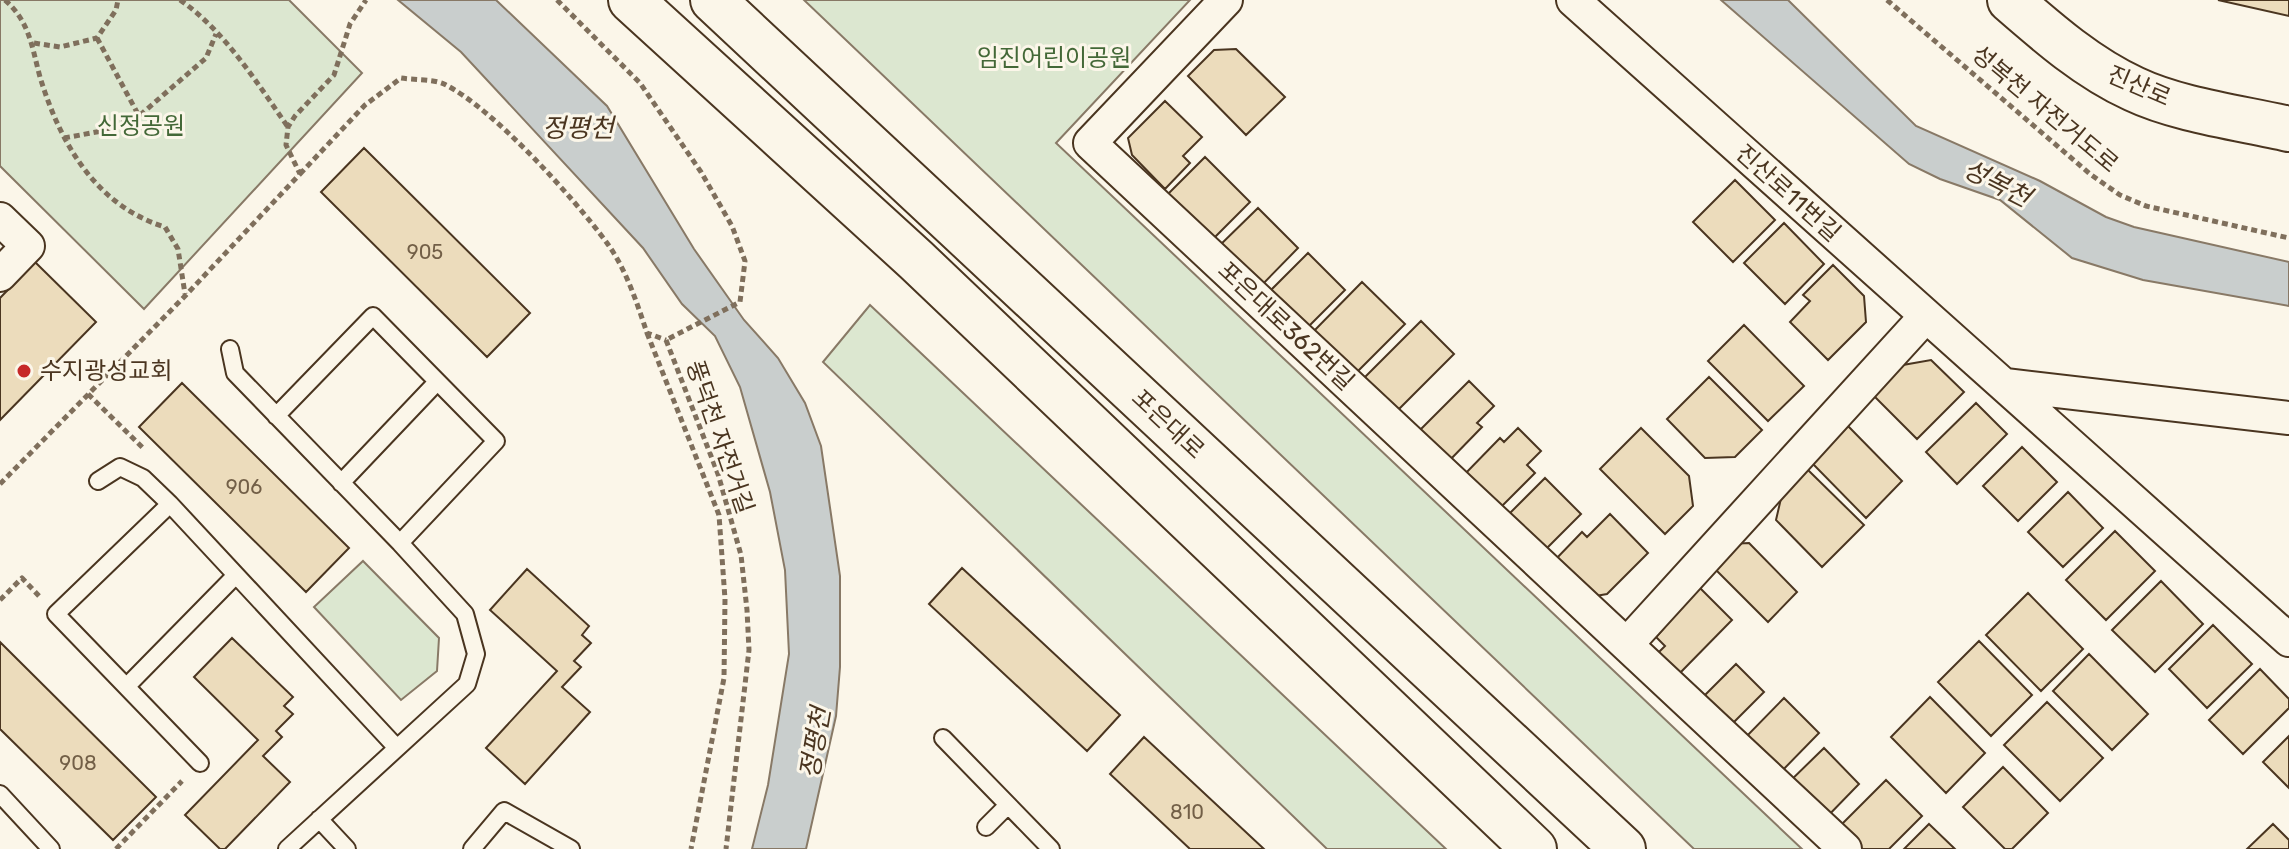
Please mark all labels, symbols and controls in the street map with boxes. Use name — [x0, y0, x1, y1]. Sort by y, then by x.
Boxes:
street label: 성복천 자전거도로 — [1966, 40, 2124, 178]
park label: 임진어린이공원 — [977, 44, 1131, 72]
street label: 진산로 — [2103, 60, 2175, 112]
park label: 신정공원 — [97, 112, 185, 140]
water label: 정평천 — [542, 113, 617, 144]
street label: 진산로11번길 — [1730, 139, 1846, 247]
water label: 성복천 — [1958, 153, 2039, 215]
house number: 905 — [407, 240, 443, 264]
street label: 포은대로362번길 — [1212, 256, 1360, 396]
place label: 수지광성교회 — [40, 357, 172, 385]
street label: 풍덕천 자전거길 — [681, 357, 759, 517]
marker: 수지광성교회 — [15, 362, 33, 380]
street label: 포은대로 — [1126, 384, 1210, 464]
house number: 906 — [226, 475, 262, 499]
water label: 정평천 — [794, 702, 838, 781]
house number: 908 — [59, 751, 97, 775]
house number: 810 — [1170, 800, 1204, 824]

